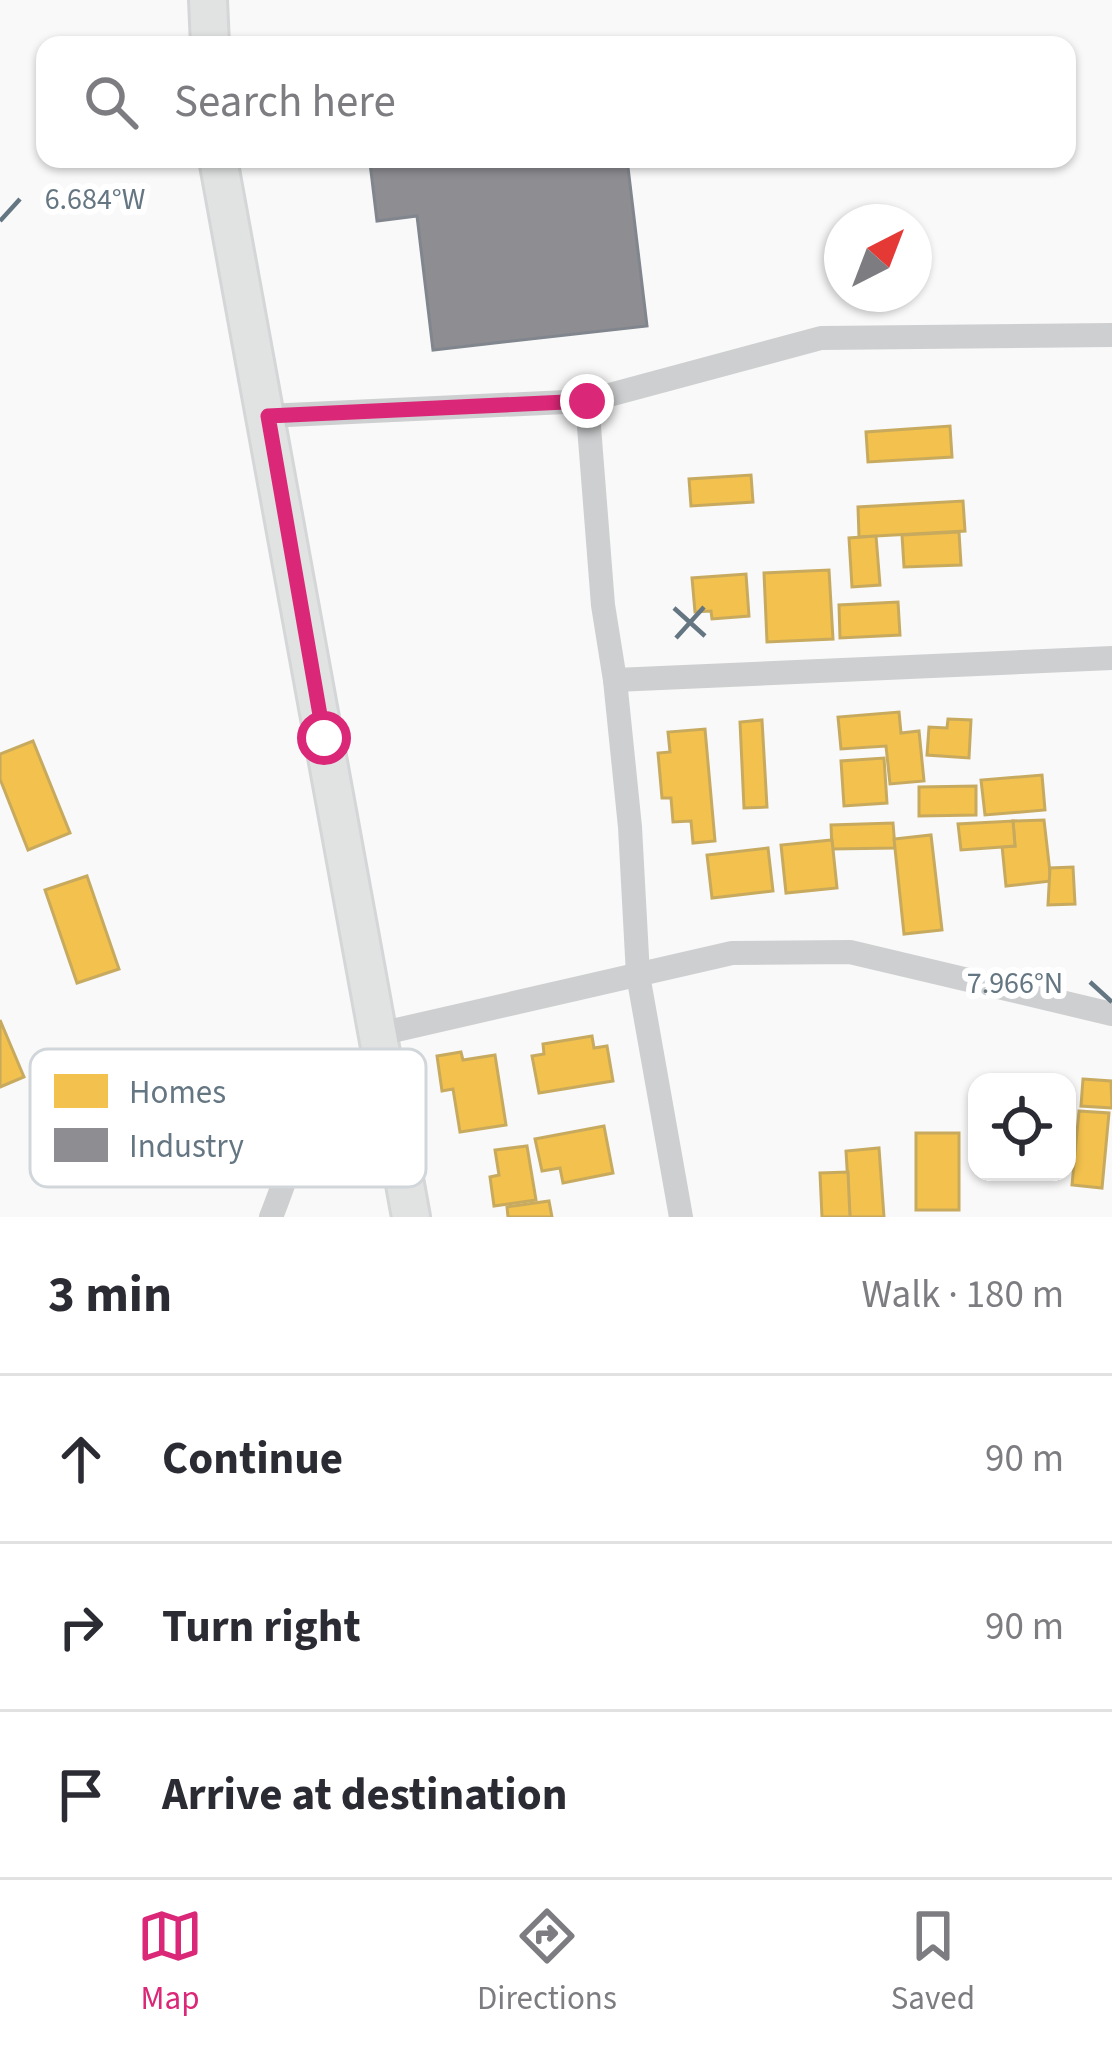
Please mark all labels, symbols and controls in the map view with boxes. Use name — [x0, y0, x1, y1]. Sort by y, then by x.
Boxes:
search box — [36, 36, 1076, 168]
icon: search — [78, 69, 144, 135]
text: Search here — [174, 70, 396, 134]
text: 6.684°W — [45, 178, 145, 221]
north arrow — [824, 204, 932, 312]
route end — [560, 374, 614, 428]
route start — [297, 711, 351, 765]
text: 7.966°N — [967, 962, 1063, 1005]
legend — [30, 1049, 426, 1187]
text: Homes — [129, 1069, 226, 1116]
map controls — [968, 1073, 1076, 1181]
button: locate — [968, 1073, 1076, 1181]
text: Industry — [129, 1123, 245, 1170]
text: 3 min — [48, 1259, 172, 1331]
text: Walk · 180 m — [861, 1267, 1064, 1323]
icon: ahead — [48, 1426, 114, 1492]
text: Continue — [162, 1427, 343, 1491]
text: 90 m — [985, 1431, 1064, 1487]
icon: right — [48, 1594, 114, 1660]
text: Turn right — [162, 1595, 361, 1659]
text: 90 m — [985, 1599, 1064, 1655]
icon: arrive — [48, 1762, 114, 1828]
text: Arrive at destination — [162, 1763, 567, 1827]
tab: Map — [137, 1903, 203, 2022]
tab: Directions — [477, 1903, 617, 2022]
tab: Saved — [891, 1903, 975, 2022]

